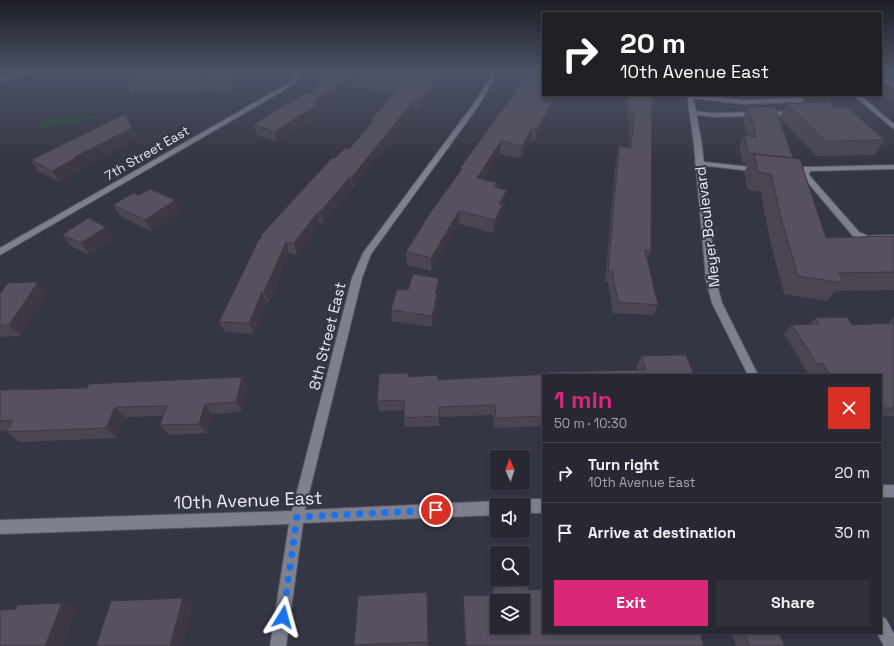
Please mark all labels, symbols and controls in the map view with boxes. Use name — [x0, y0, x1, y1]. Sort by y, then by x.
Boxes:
text: 20 m — [620, 25, 686, 61]
icon: right — [554, 28, 606, 80]
text: 10th Avenue East — [620, 60, 769, 83]
street label: 7th Street East — [102, 122, 192, 184]
street label: Meyer Boulevard — [690, 166, 724, 288]
street label: 8th Street East — [304, 280, 350, 392]
text: 1 min — [554, 384, 613, 415]
button: close — [828, 387, 870, 429]
text: 50 m · 10:30 — [554, 415, 627, 432]
north arrow — [490, 450, 530, 490]
map controls — [490, 450, 530, 634]
text: Turn right — [588, 455, 659, 474]
icon: right — [554, 462, 576, 484]
text: 20 m — [835, 463, 870, 482]
text: 10th Avenue East — [588, 474, 696, 491]
street label: 10th Avenue East — [173, 486, 323, 514]
pin — [419, 493, 453, 527]
button: sound — [490, 498, 530, 538]
icon: arrive — [425, 499, 447, 521]
icon: arrive — [554, 522, 576, 544]
text: Arrive at destination — [588, 523, 736, 542]
text: 30 m — [835, 523, 870, 542]
button: search — [490, 546, 530, 586]
button: Exit — [554, 580, 708, 626]
button: Share — [716, 580, 870, 626]
button: layers — [490, 594, 530, 634]
position arrow — [262, 596, 304, 638]

